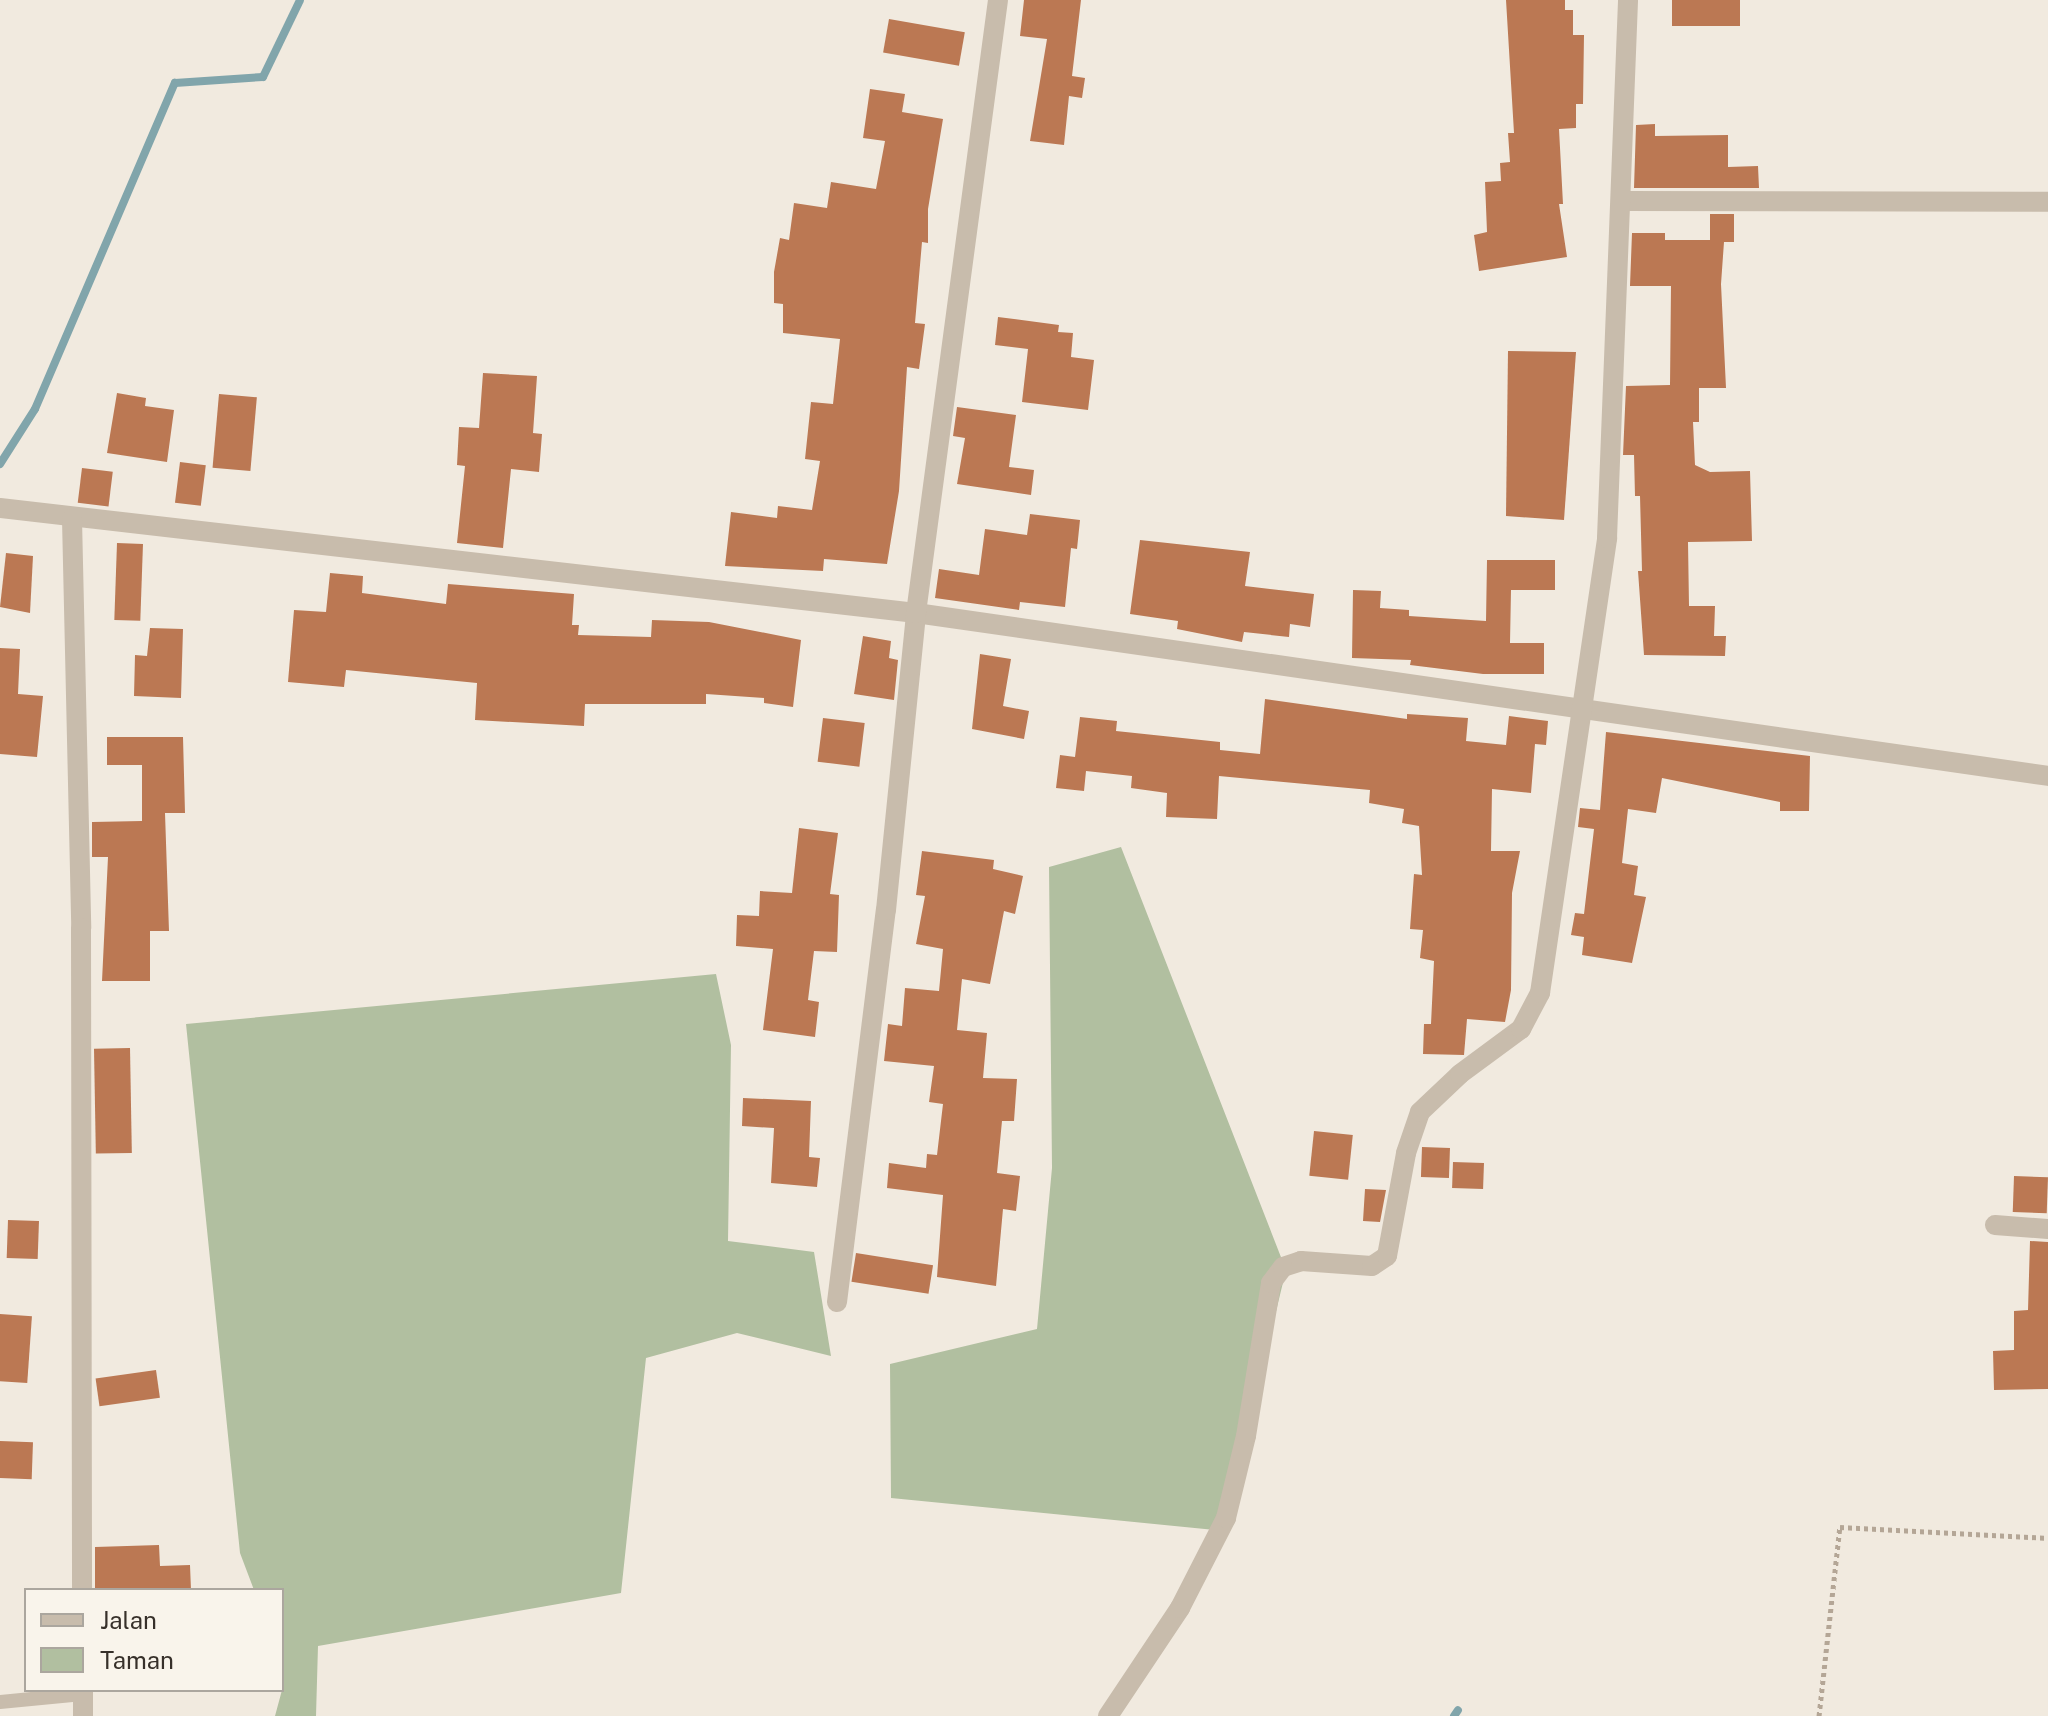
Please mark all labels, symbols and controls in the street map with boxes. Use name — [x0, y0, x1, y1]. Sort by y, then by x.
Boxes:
legend — [24, 1588, 284, 1692]
text: Jalan — [100, 1606, 157, 1634]
text: Taman — [100, 1646, 174, 1674]

